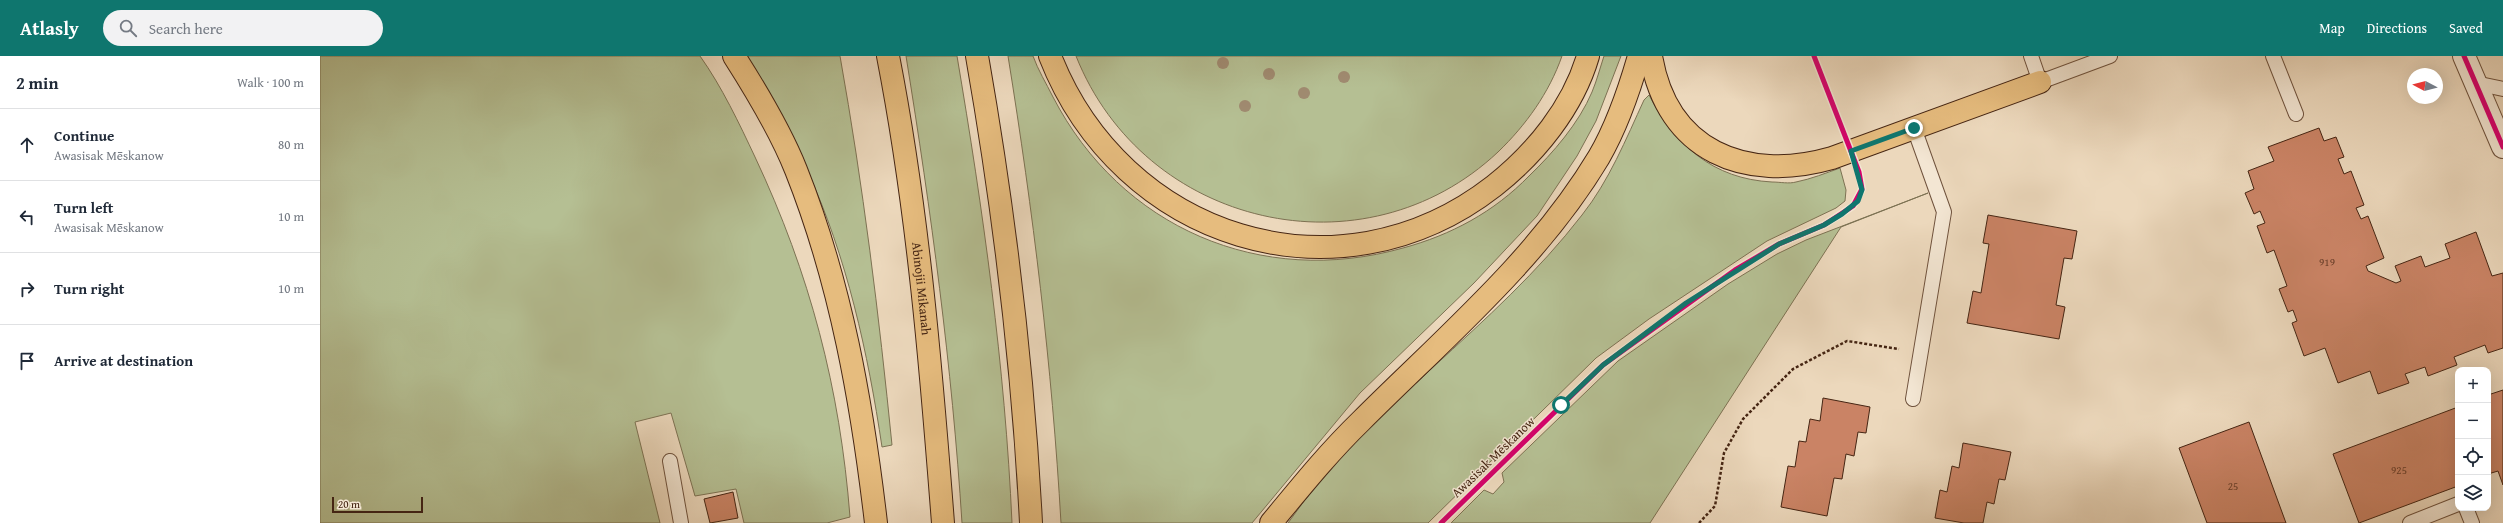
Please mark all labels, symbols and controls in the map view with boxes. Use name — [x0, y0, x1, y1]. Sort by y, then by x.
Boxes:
search box — [103, 10, 383, 46]
text: Atlasly — [20, 14, 79, 42]
icon: search — [117, 17, 139, 39]
text: Search here — [149, 18, 223, 39]
text: Map — [2319, 18, 2345, 38]
text: Directions — [2367, 18, 2427, 38]
text: Saved — [2449, 18, 2483, 38]
north arrow — [2407, 68, 2443, 104]
text: 2 min — [16, 70, 58, 95]
text: Walk · 100 m — [237, 73, 304, 92]
route end — [1905, 119, 1923, 137]
text: Continue — [54, 125, 115, 146]
icon: ahead — [16, 134, 38, 156]
text: 80 m — [278, 135, 304, 154]
text: Awasisak Mēskanow — [54, 146, 164, 165]
text: Turn left — [54, 197, 113, 218]
icon: left — [16, 206, 38, 228]
text: 10 m — [278, 207, 304, 226]
text: Awasisak Mēskanow — [54, 218, 164, 237]
street label: Abinojii Mikanah — [907, 241, 937, 337]
house number: 919 — [2319, 254, 2335, 270]
icon: right — [16, 278, 38, 300]
text: Turn right — [54, 278, 125, 299]
text: 10 m — [278, 279, 304, 298]
icon: arrive — [16, 350, 38, 372]
text: Arrive at destination — [54, 350, 193, 371]
map controls — [2455, 367, 2491, 511]
button: + — [2455, 367, 2491, 403]
route start — [1552, 396, 1570, 414]
button: − — [2455, 403, 2491, 439]
street label: Awasisak Mēskanow — [1447, 412, 1540, 502]
button: locate — [2455, 439, 2491, 475]
house number: 925 — [2391, 462, 2407, 478]
button: layers — [2455, 475, 2491, 511]
house number: 25 — [2228, 478, 2238, 494]
scale bar — [332, 495, 423, 514]
text: 20 m — [338, 496, 360, 512]

